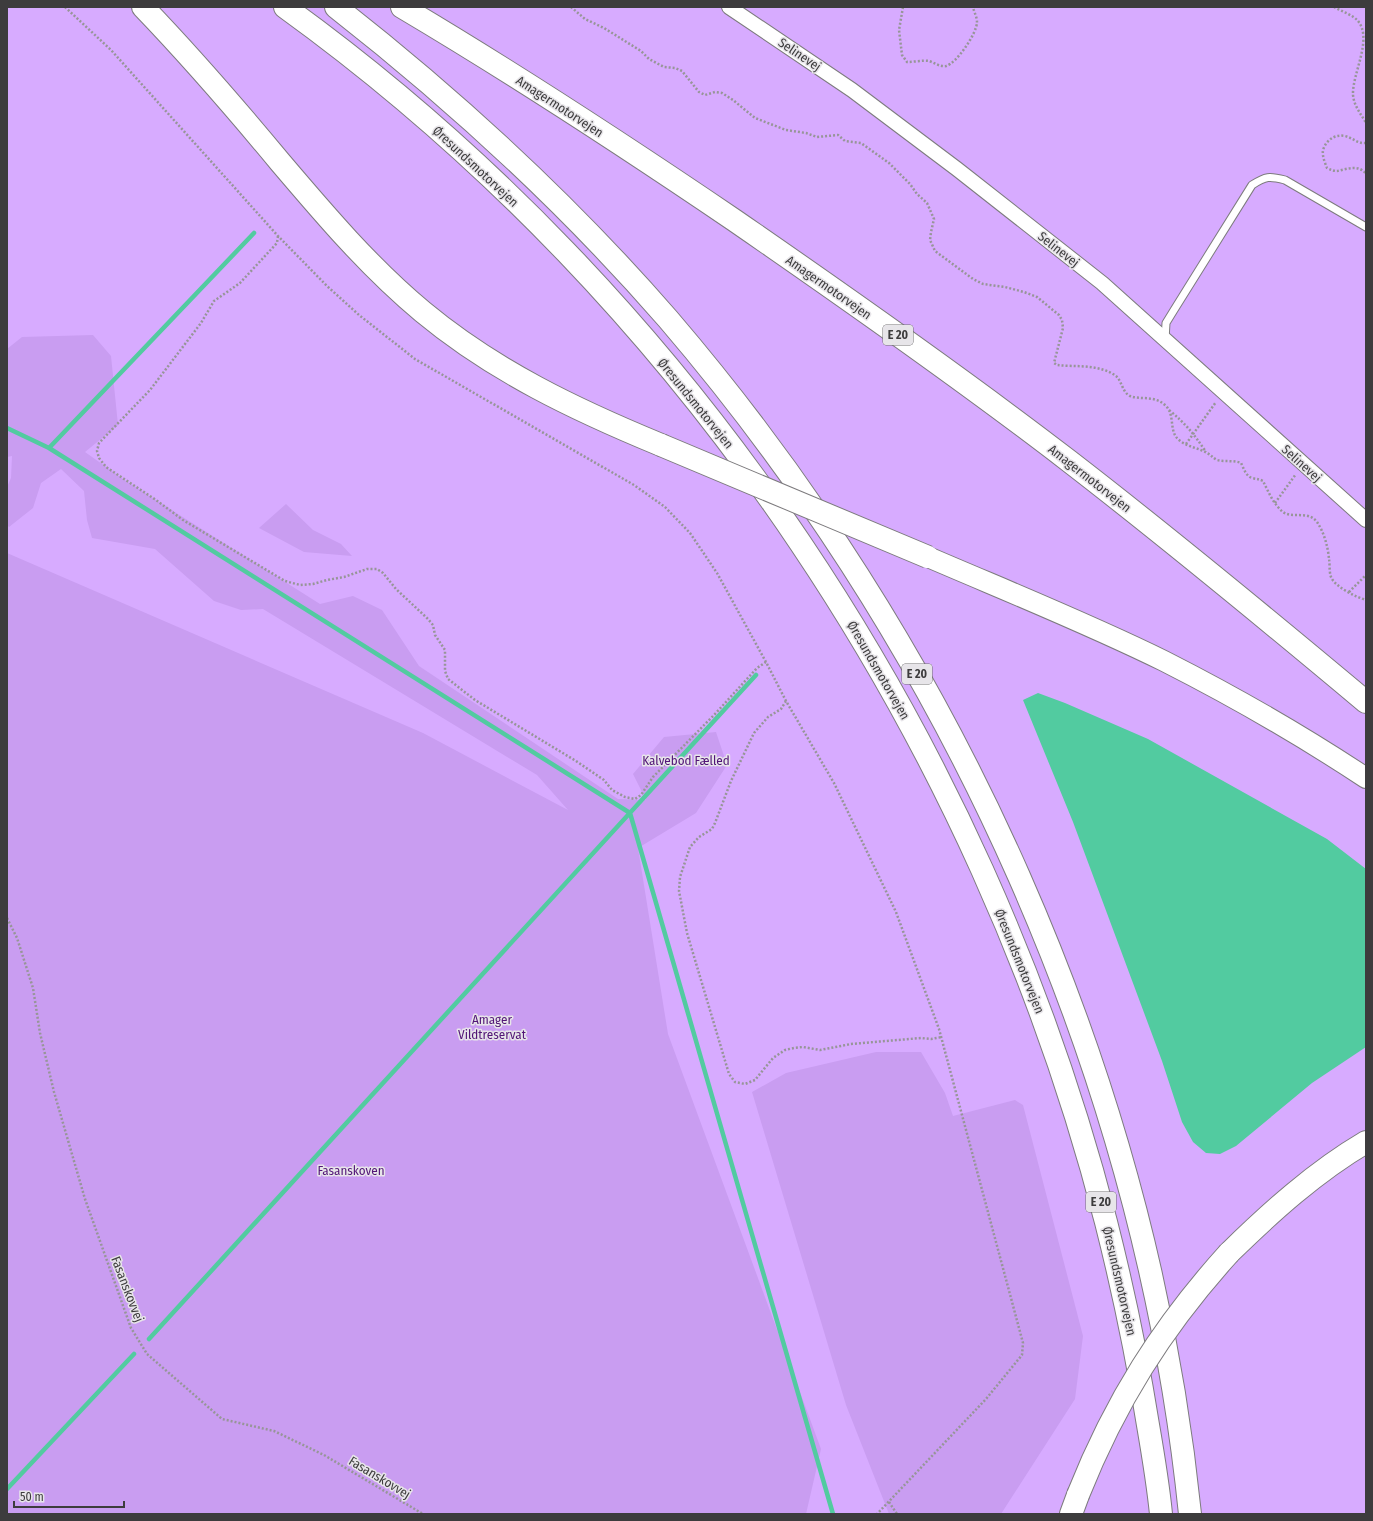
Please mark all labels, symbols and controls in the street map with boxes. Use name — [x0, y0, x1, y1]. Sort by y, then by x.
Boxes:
street label: Selinevej — [776, 35, 824, 74]
street label: Amagermotorvejen — [513, 73, 606, 140]
street label: Øresundsmotorvejen — [430, 123, 522, 210]
street label: Selinevej — [1035, 229, 1082, 270]
street label: Amagermotorvejen — [783, 252, 874, 322]
road number: E 20 — [883, 325, 913, 345]
street label: Øresundsmotorvejen — [655, 355, 737, 451]
street label: Amagermotorvejen — [1045, 441, 1134, 515]
street label: Selinevej — [1279, 442, 1325, 485]
street label: Øresundsmotorvejen — [844, 618, 913, 722]
road number: E 20 — [902, 664, 932, 684]
park label: Kalvebod Fælled — [642, 753, 730, 768]
street label: Øresundsmotorvejen — [992, 907, 1047, 1016]
park label: Amager Vildtreservat — [458, 1012, 527, 1042]
park label: Fasanskoven — [317, 1163, 385, 1178]
road number: E 20 — [1086, 1192, 1116, 1212]
street label: Øresundsmotorvejen — [1100, 1225, 1139, 1337]
street label: Fasanskovvej — [108, 1254, 147, 1324]
street label: Fasanskovvej — [346, 1453, 413, 1502]
scale bar — [14, 1483, 124, 1509]
text: 50 m — [20, 1490, 44, 1504]

